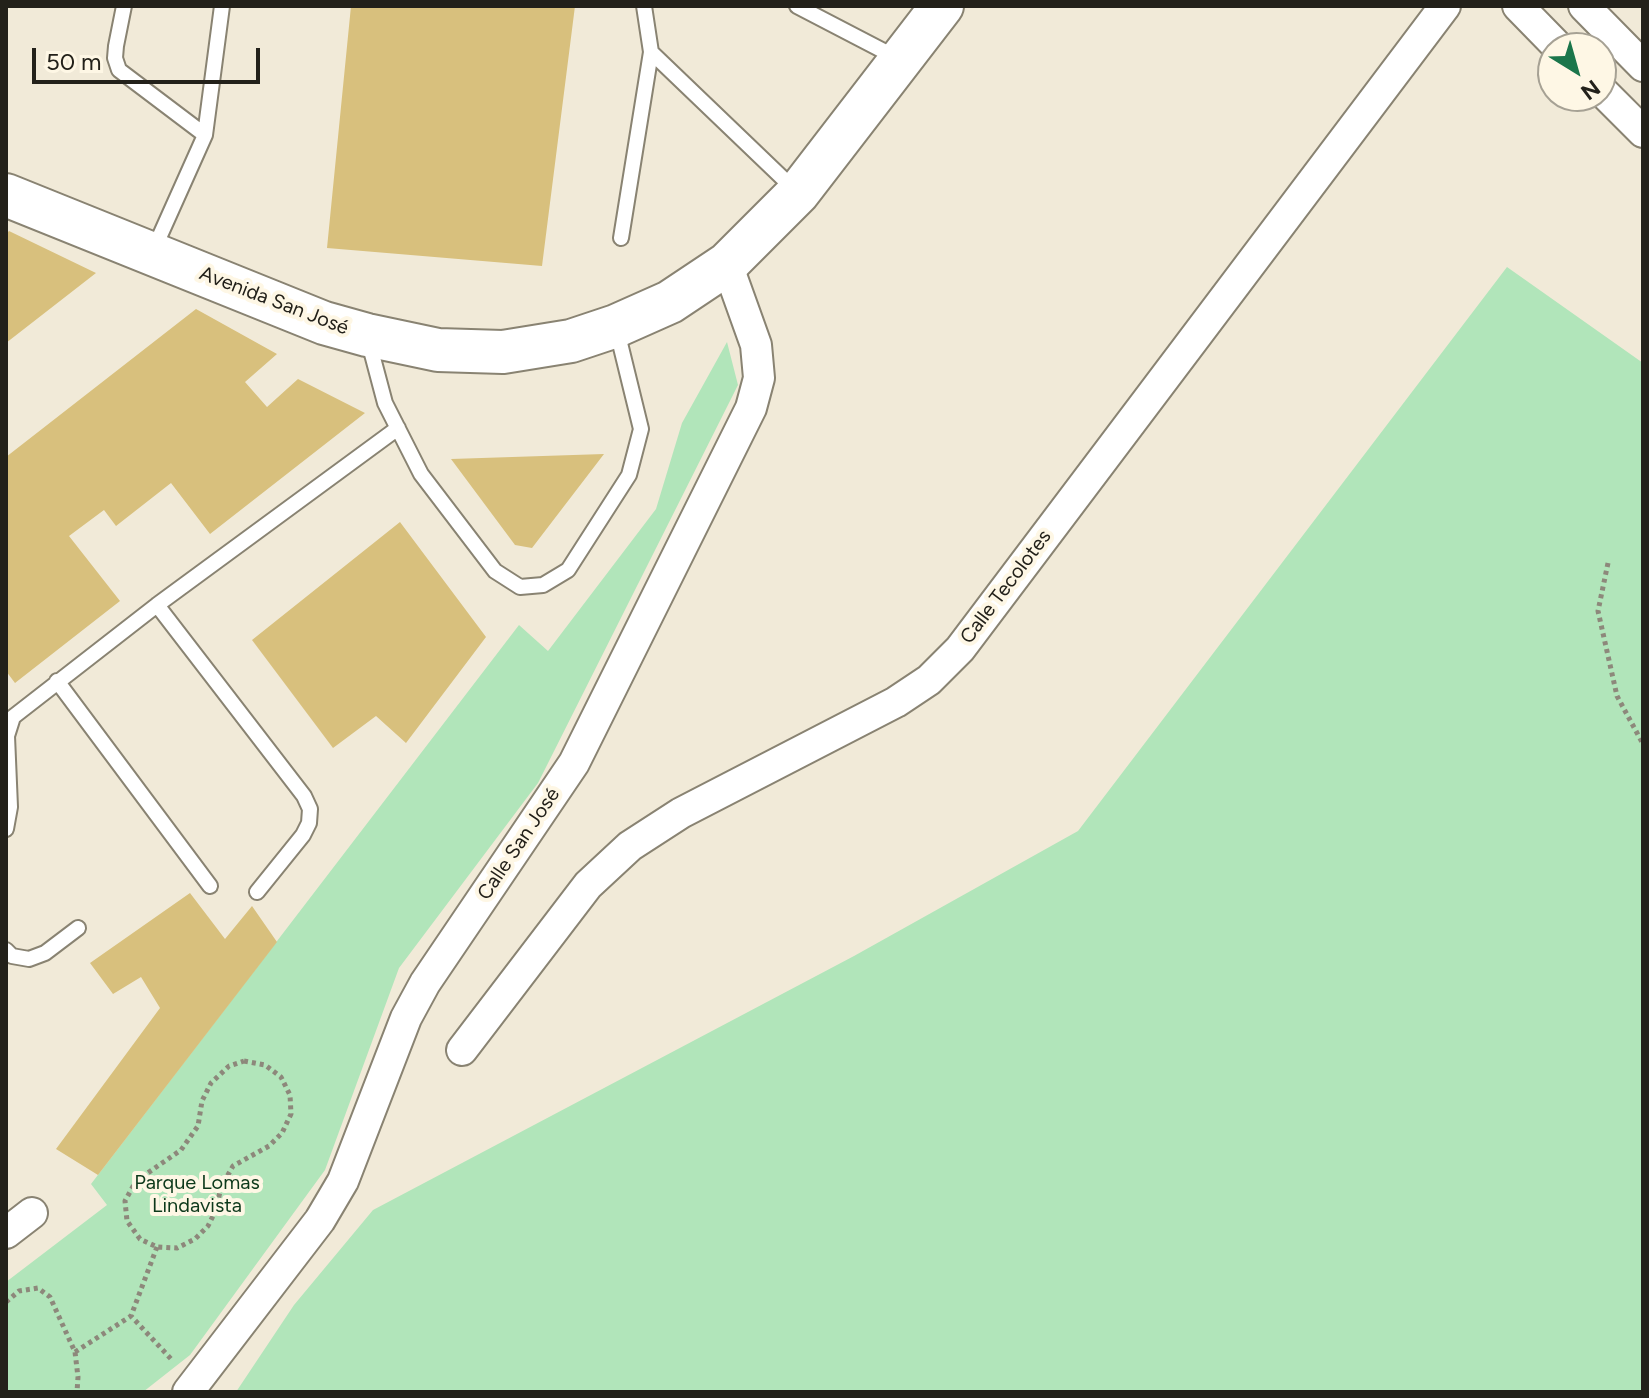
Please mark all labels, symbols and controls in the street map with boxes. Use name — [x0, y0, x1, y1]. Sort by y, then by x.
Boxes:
scale bar — [36, 32, 264, 82]
north arrow — [1537, 32, 1617, 112]
text: 50 m — [46, 47, 102, 76]
text: N — [1576, 74, 1605, 106]
street label: Avenida San José — [196, 262, 352, 340]
street label: Calle Tecolotes — [955, 525, 1057, 649]
street label: Calle San José — [473, 783, 565, 905]
park label: Parque Lomas Lindavista — [134, 1171, 260, 1218]

